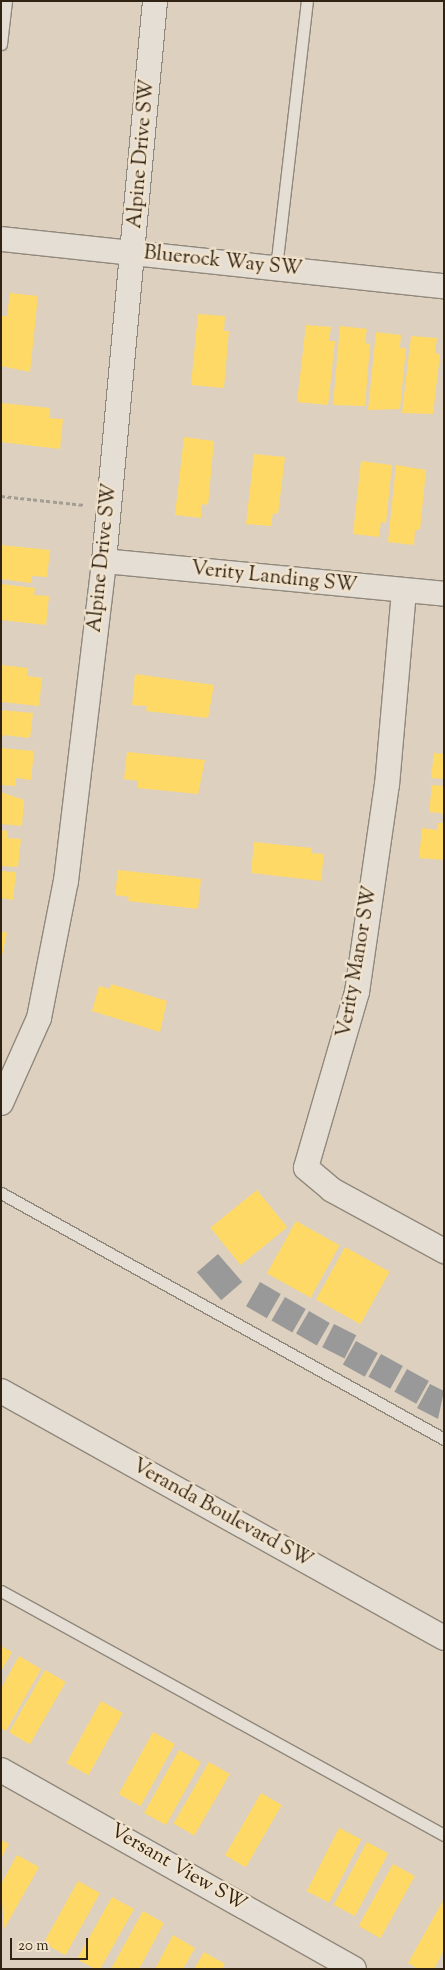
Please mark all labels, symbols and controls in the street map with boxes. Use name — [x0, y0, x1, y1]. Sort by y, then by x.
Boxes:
street label: Alpine Drive SW — [124, 78, 160, 230]
street label: Bluerock Way SW — [143, 242, 303, 282]
street label: Alpine Drive SW — [83, 482, 123, 634]
street label: Verity Landing SW — [190, 557, 358, 599]
street label: Verity Manor SW — [333, 884, 383, 1040]
street label: Veranda Boulevard SW — [128, 1454, 316, 1574]
street label: Versant View SW — [106, 1819, 250, 1917]
scale bar — [12, 1928, 90, 1960]
text: 20 m — [18, 1936, 49, 1957]

